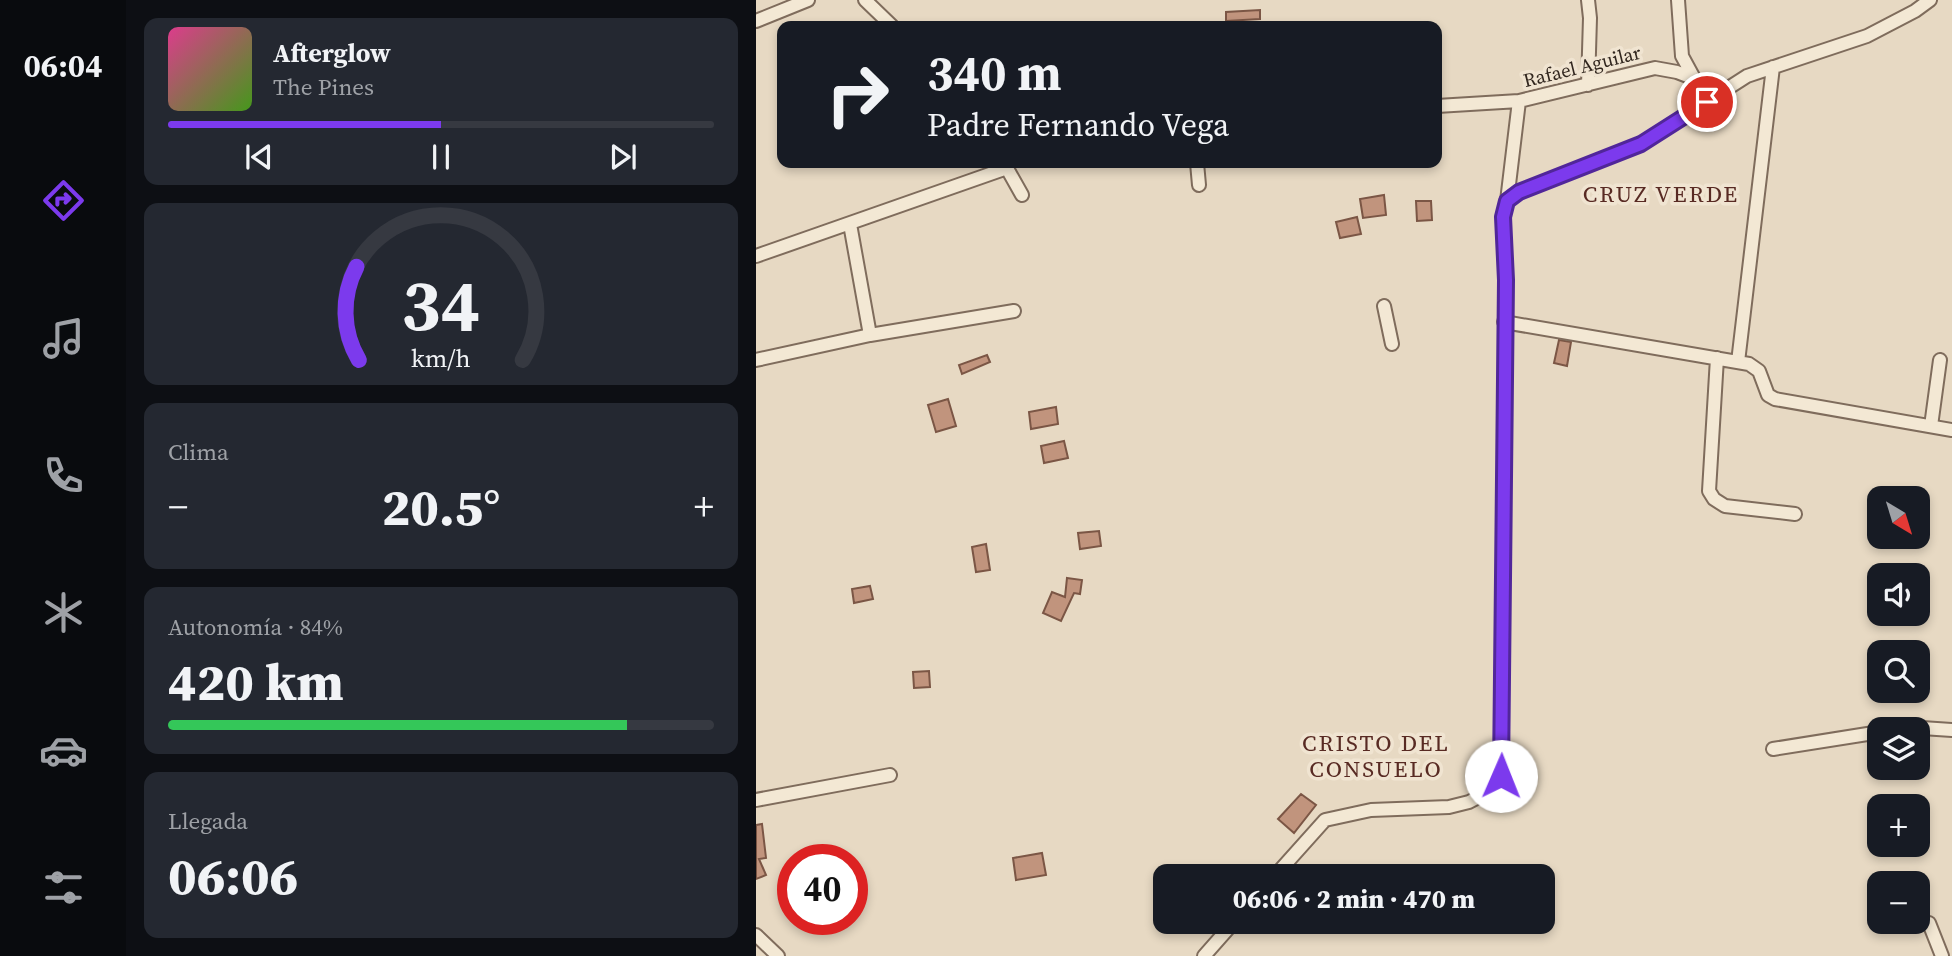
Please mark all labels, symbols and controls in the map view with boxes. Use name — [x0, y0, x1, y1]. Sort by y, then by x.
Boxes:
text: Afterglow — [273, 35, 391, 71]
text: 340 m — [927, 39, 1062, 106]
street label: Rafael Aguilar — [1520, 39, 1644, 93]
text: 06:04 — [24, 44, 102, 88]
icon: right — [812, 49, 903, 140]
text: The Pines — [273, 71, 374, 103]
pin — [1677, 72, 1737, 132]
icon: arrive — [1688, 83, 1726, 121]
text: Padre Fernando Vega — [927, 103, 1229, 147]
icon: previous — [240, 138, 278, 176]
icon: pause — [422, 138, 460, 176]
icon: next — [604, 138, 642, 176]
icon: directions — [39, 176, 88, 225]
district label: CRUZ VERDE — [1583, 178, 1739, 210]
text: 34 — [402, 255, 480, 354]
icon: music — [39, 314, 88, 363]
text: km/h — [411, 340, 471, 374]
text: Clima — [168, 436, 229, 468]
icon: phone — [39, 451, 88, 500]
text: 20.5° — [382, 471, 500, 542]
text: − — [168, 481, 188, 533]
text: + — [694, 481, 714, 533]
north arrow — [1867, 486, 1930, 550]
map controls — [1867, 486, 1930, 934]
button: sound — [1867, 563, 1930, 626]
icon: climate — [39, 588, 88, 637]
text: Autonomía · 84% — [168, 611, 343, 643]
button: search — [1867, 640, 1930, 703]
text: 420 km — [168, 646, 344, 717]
button: layers — [1867, 717, 1930, 780]
icon: car — [39, 726, 88, 775]
district label: CRISTO DEL CONSUELO — [1302, 727, 1450, 785]
position arrow — [1464, 739, 1538, 813]
button: + — [1867, 794, 1930, 857]
text: Llegada — [168, 805, 248, 837]
text: 06:06 — [168, 840, 298, 911]
speed limit sign: 40 — [777, 844, 868, 935]
icon: filters — [39, 863, 88, 912]
button: − — [1867, 871, 1930, 934]
text: 06:06 · 2 min · 470 m — [1233, 881, 1475, 917]

